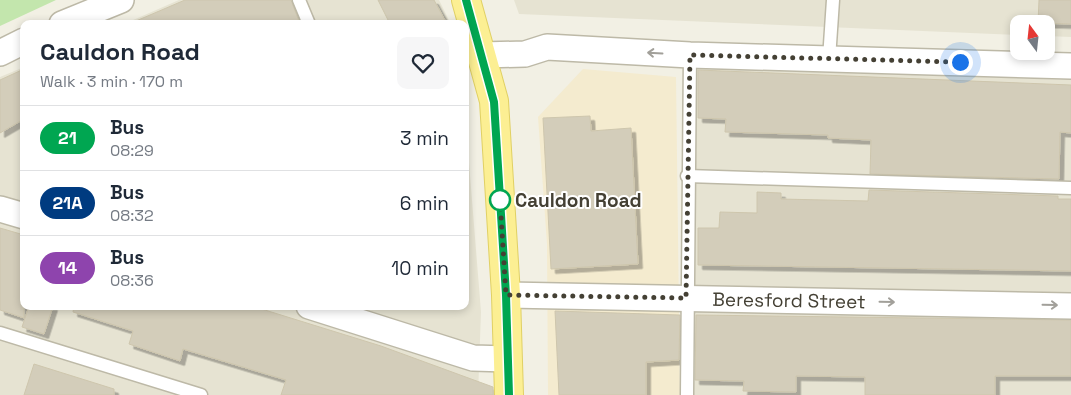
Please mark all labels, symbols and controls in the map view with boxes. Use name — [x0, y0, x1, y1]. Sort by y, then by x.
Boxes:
north arrow — [1010, 15, 1055, 60]
map controls — [1010, 15, 1055, 60]
text: Cauldon Road — [40, 36, 200, 67]
button: heart — [397, 37, 449, 89]
one-way arrow — [647, 49, 663, 58]
your location — [948, 50, 973, 75]
text: Walk · 3 min · 170 m — [40, 71, 183, 92]
text: Bus — [110, 115, 144, 140]
text: 21 — [58, 126, 77, 149]
text: 3 min — [400, 126, 449, 151]
text: 08:29 — [110, 140, 154, 161]
text: Bus — [110, 180, 144, 205]
place label: Cauldon Road — [515, 188, 642, 213]
marker: Cauldon Road — [489, 189, 511, 211]
text: 21A — [52, 191, 83, 214]
text: 6 min — [400, 191, 449, 216]
text: 08:32 — [110, 205, 154, 226]
text: Bus — [110, 245, 144, 270]
text: 14 — [58, 256, 77, 279]
text: 10 min — [391, 256, 449, 281]
text: 08:36 — [110, 270, 154, 291]
street label: Beresford Street — [712, 287, 866, 314]
one-way arrow — [878, 297, 895, 307]
one-way arrow — [1041, 300, 1057, 310]

